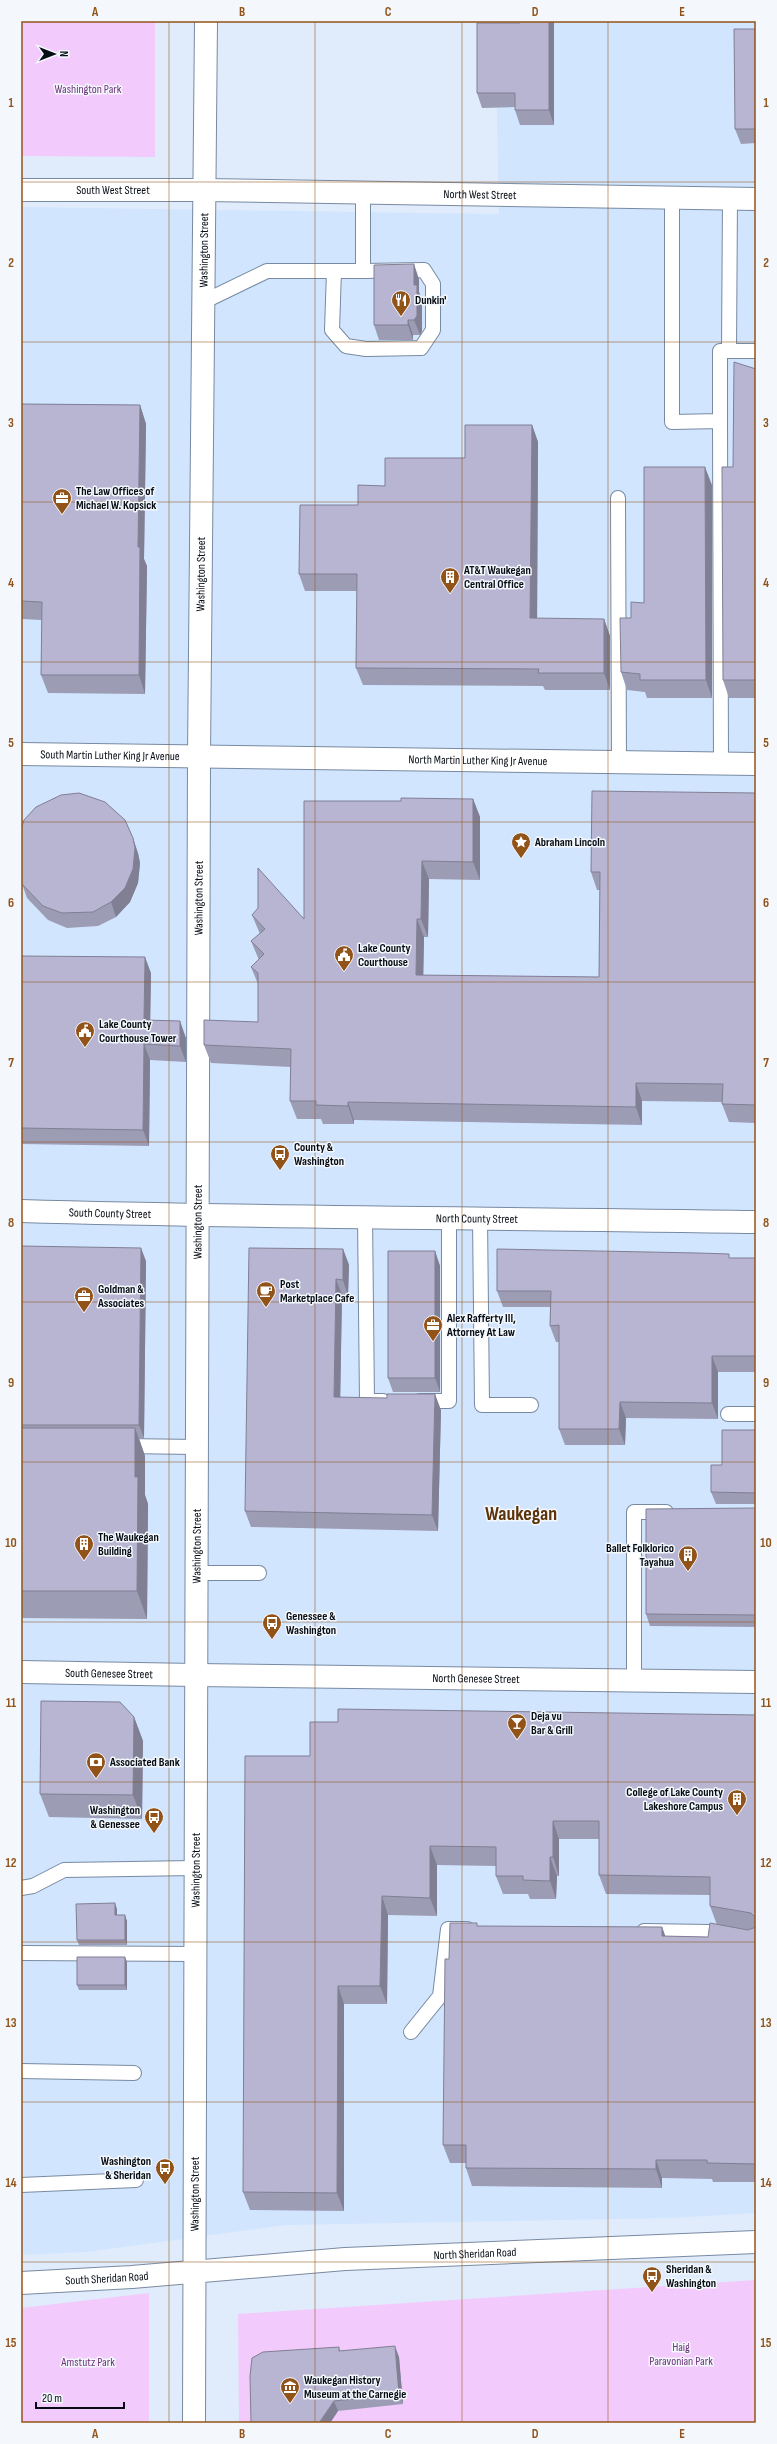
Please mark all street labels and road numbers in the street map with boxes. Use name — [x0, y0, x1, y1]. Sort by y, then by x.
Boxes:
street label: South West Street — [76, 183, 150, 198]
street label: North West Street — [443, 187, 517, 203]
street label: Washington Street — [196, 212, 212, 287]
street label: Washington Street — [193, 536, 209, 611]
street label: South Martin Luther King Jr Avenue — [40, 747, 180, 764]
street label: North Martin Luther King Jr Avenue — [408, 752, 548, 769]
street label: Washington Street — [191, 860, 207, 935]
street label: Washington Street — [190, 1184, 206, 1259]
street label: South County Street — [69, 1205, 152, 1222]
street label: North County Street — [436, 1211, 518, 1227]
street label: Washington Street — [190, 1508, 205, 1583]
street label: South Genesee Street — [65, 1666, 153, 1682]
street label: North Genesee Street — [432, 1671, 520, 1687]
street label: Washington Street — [189, 1832, 204, 1907]
street label: Washington Street — [188, 2156, 203, 2231]
street label: North Sheridan Road — [433, 2245, 517, 2263]
street label: South Sheridan Road — [65, 2269, 149, 2289]

